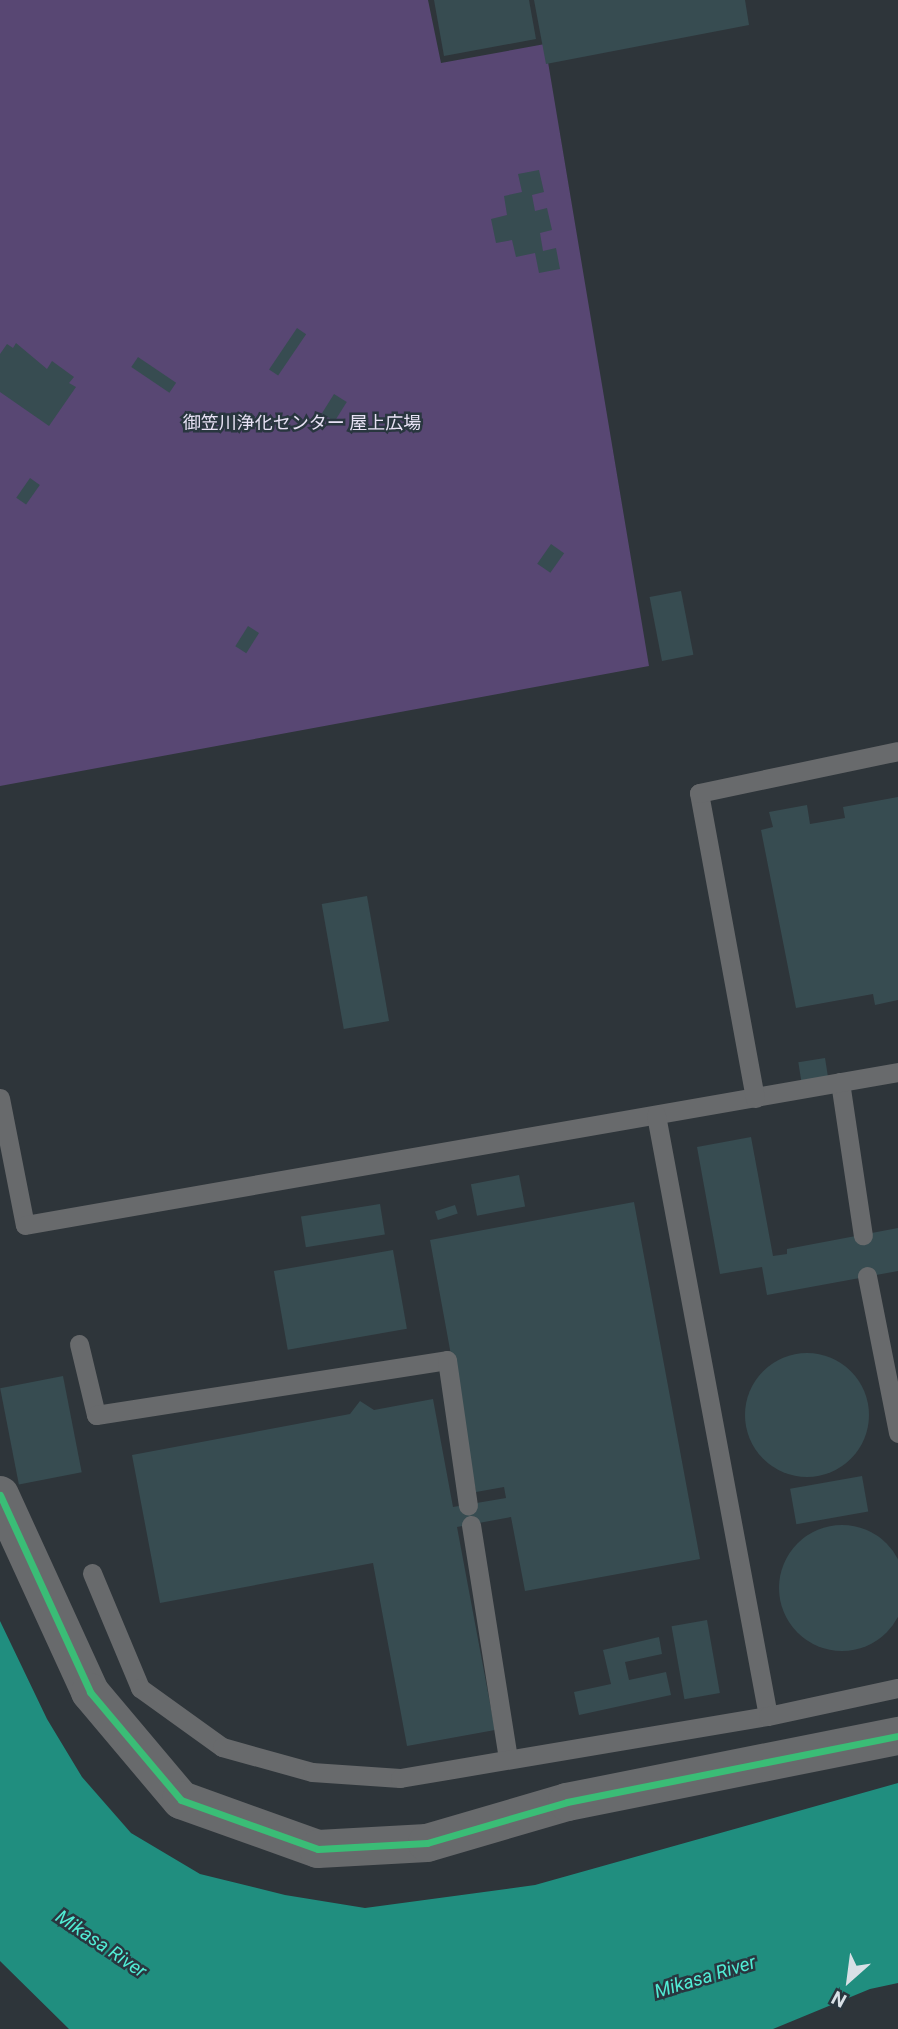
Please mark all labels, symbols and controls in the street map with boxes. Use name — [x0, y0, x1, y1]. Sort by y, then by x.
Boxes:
park label: 御笠川浄化センター 屋上広場 — [183, 412, 421, 434]
water label: Mikasa River — [51, 1905, 151, 1983]
north arrow — [814, 1945, 884, 2015]
water label: Mikasa River — [652, 1951, 758, 2003]
text: N — [828, 1986, 850, 2012]

